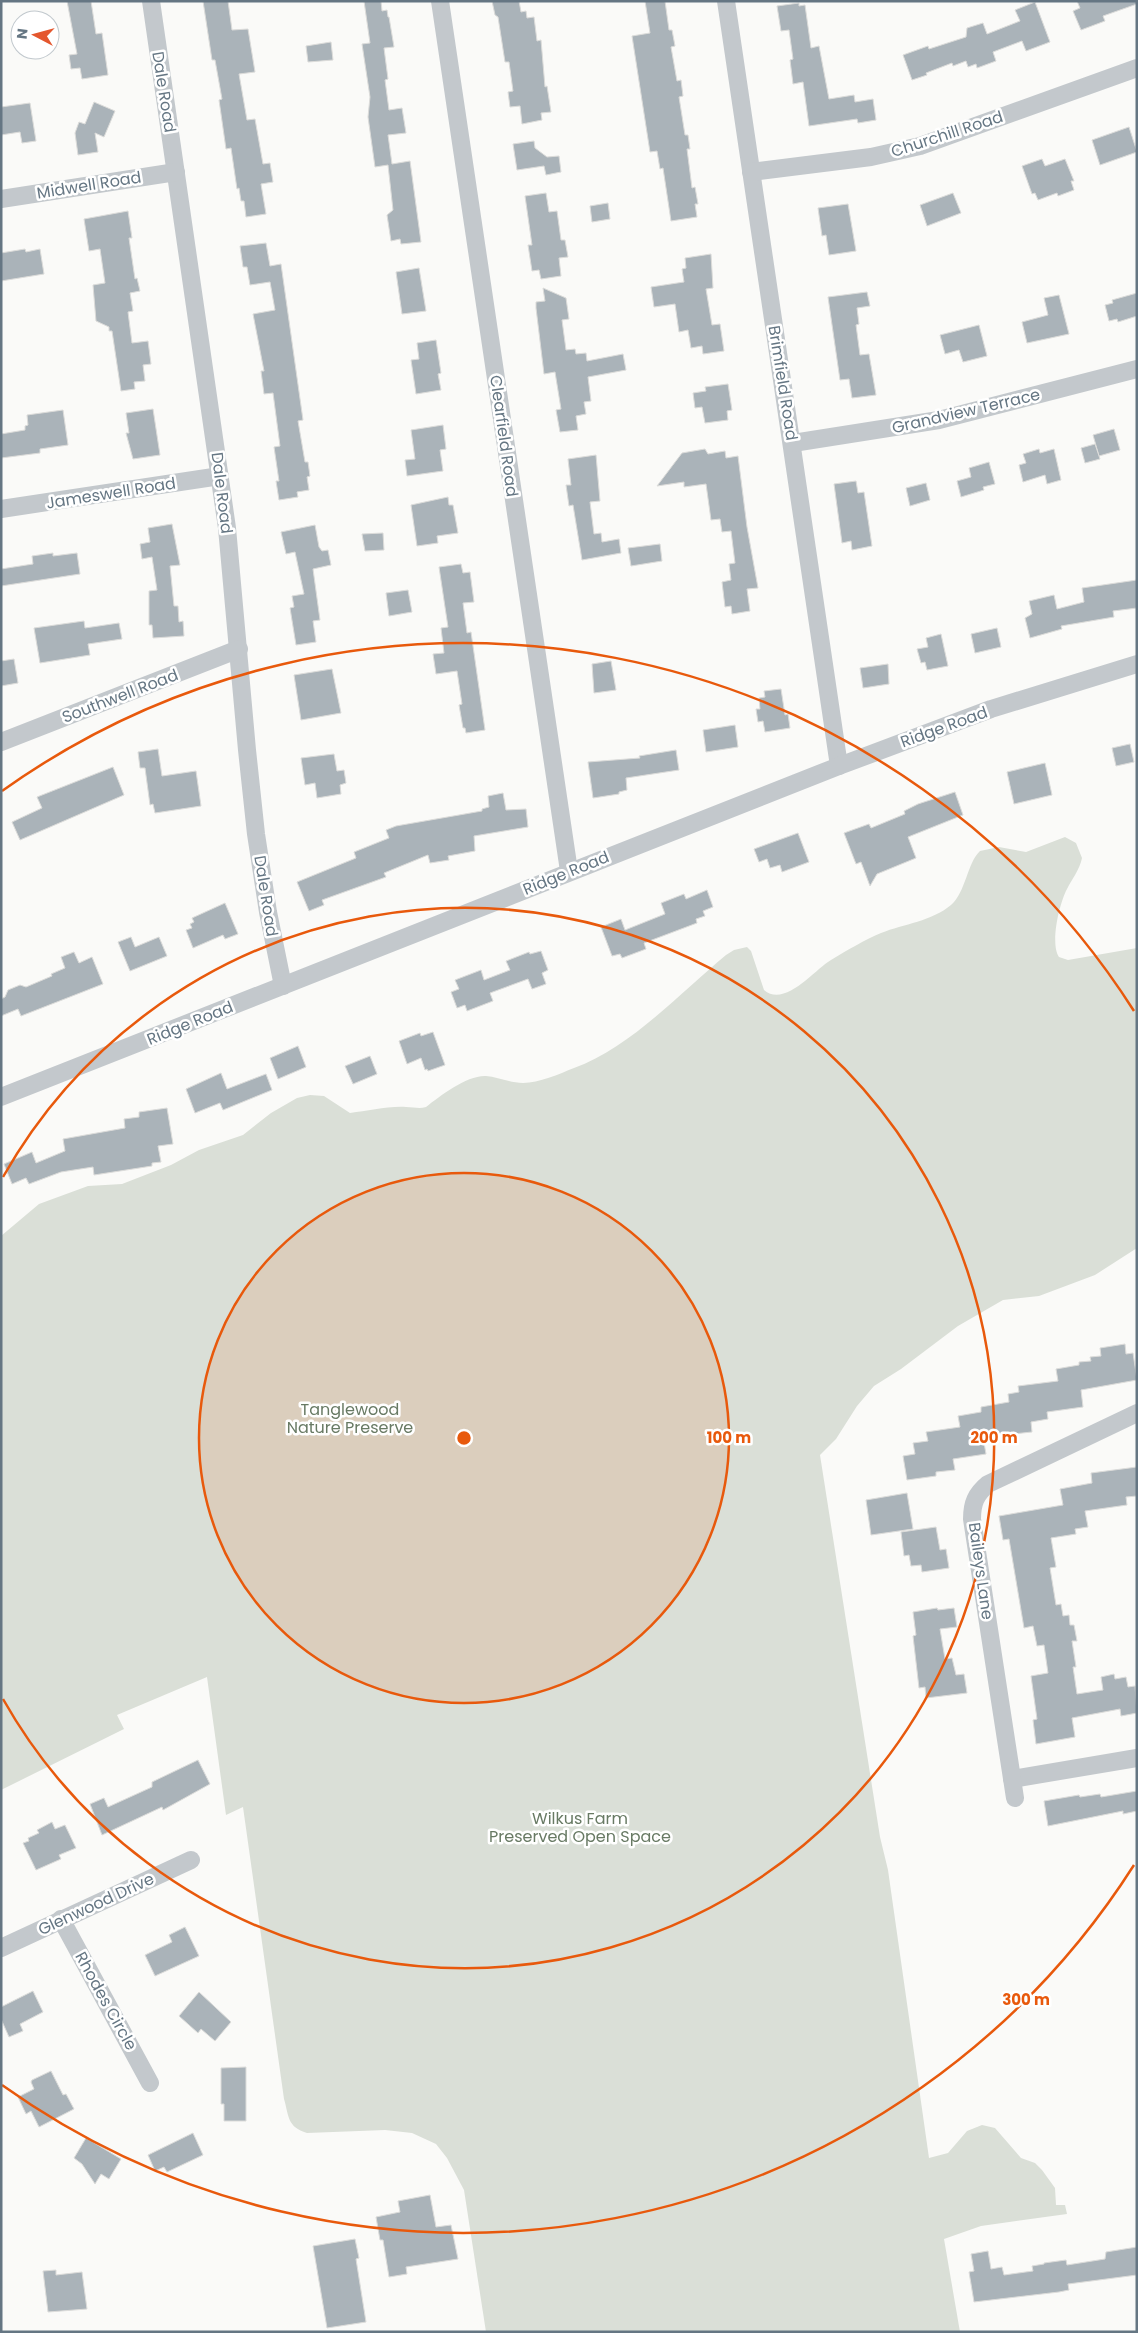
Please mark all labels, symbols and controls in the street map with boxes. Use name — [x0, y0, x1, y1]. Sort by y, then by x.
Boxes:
north arrow — [10, 10, 60, 60]
text: N — [12, 27, 33, 40]
street label: Dale Road — [146, 50, 182, 134]
street label: Churchill Road — [888, 105, 1006, 163]
street label: Midwell Road — [35, 165, 143, 205]
street label: Brimfield Road — [763, 324, 803, 442]
street label: Clearfield Road — [484, 374, 524, 498]
street label: Grandview Terrace — [890, 383, 1042, 439]
street label: Dale Road — [206, 451, 238, 535]
street label: Jameswell Road — [45, 471, 177, 515]
street label: Southwell Road — [59, 663, 181, 729]
street label: Ridge Road — [897, 701, 991, 753]
street label: Ridge Road — [519, 845, 613, 901]
street label: Dale Road — [248, 854, 284, 938]
street label: Ridge Road — [143, 995, 237, 1051]
park label: Tanglewood Nature Preserve — [287, 1398, 413, 1439]
text: 100 m — [707, 1427, 751, 1448]
text: 200 m — [970, 1427, 1018, 1448]
centre of rings — [455, 1429, 473, 1447]
street label: Baileys Lane — [963, 1521, 999, 1621]
park label: Wilkus Farm Preserved Open Space — [489, 1807, 671, 1848]
street label: Glenwood Drive — [34, 1867, 158, 1941]
street label: Rhodes Circle — [69, 1948, 143, 2054]
text: 300 m — [1002, 1989, 1050, 2010]

